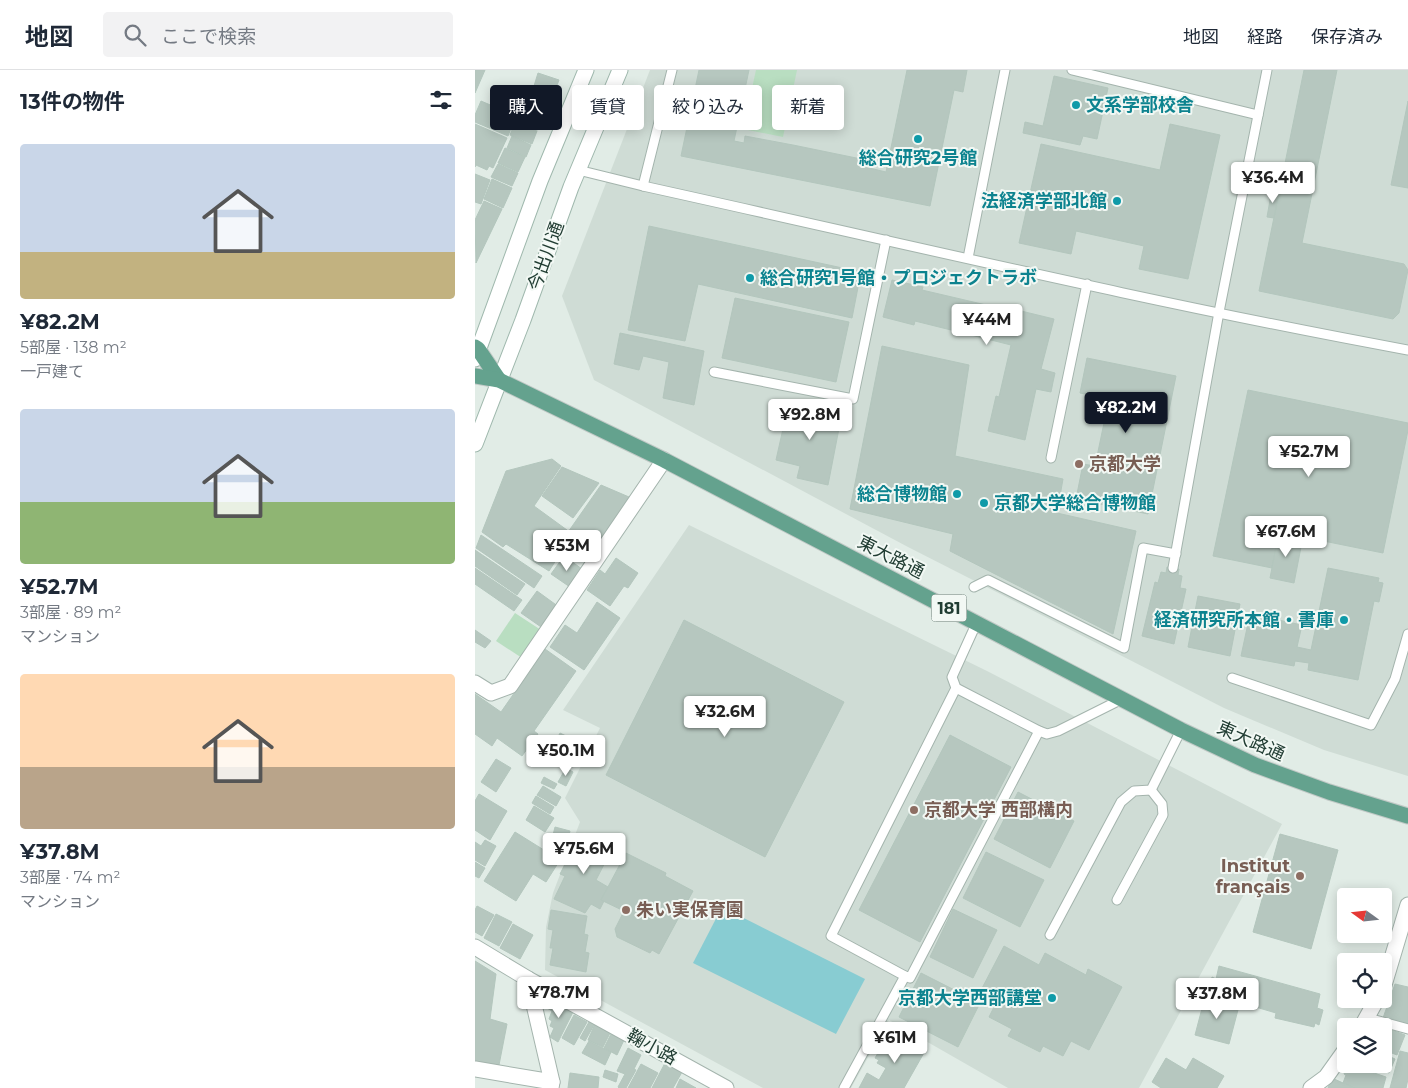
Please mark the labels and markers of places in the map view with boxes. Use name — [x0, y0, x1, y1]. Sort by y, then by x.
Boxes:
place label: 文系学部校舎 — [1086, 94, 1194, 116]
marker: 文系学部校舎 — [1070, 99, 1082, 111]
marker: 総合研究2号館 — [912, 133, 924, 145]
place label: 総合研究2号館 — [859, 147, 977, 169]
pin: ¥36.4M — [1232, 162, 1314, 204]
place label: 法経済学部北館 — [981, 190, 1107, 212]
marker: 法経済学部北館 — [1111, 195, 1123, 207]
place label: 総合研究1号館・プロジェクトラボ — [760, 267, 1037, 289]
marker: 総合研究1号館・プロジェクトラボ — [744, 272, 756, 284]
pin: ¥44M — [957, 304, 1017, 346]
pin: ¥82.2M — [1085, 392, 1167, 434]
pin: ¥92.8M — [769, 398, 851, 441]
pin: ¥52.7M — [1268, 436, 1350, 478]
place label: 京都大学 — [1089, 453, 1161, 475]
marker: 京都大学 — [1073, 458, 1085, 470]
place label: 総合博物館 — [857, 483, 947, 505]
marker: 総合博物館 — [951, 488, 963, 500]
place label: 京都大学総合博物館 — [994, 492, 1156, 514]
marker: 京都大学総合博物館 — [978, 497, 990, 509]
pin: ¥67.6M — [1245, 516, 1327, 558]
pin: ¥53M — [537, 530, 597, 572]
place label: 経済研究所本館・書庫 — [1154, 609, 1334, 631]
marker: 経済研究所本館・書庫 — [1338, 614, 1350, 626]
pin: ¥32.6M — [684, 696, 766, 738]
pin: ¥50.1M — [525, 734, 607, 777]
place label: 京都大学 西部構内 — [924, 799, 1073, 821]
marker: 京都大学 西部構内 — [908, 804, 920, 816]
pin: ¥75.6M — [543, 832, 625, 875]
place label: Institut français — [1216, 855, 1290, 898]
marker: Institut français — [1294, 870, 1306, 882]
place label: 朱い実保育園 — [636, 899, 744, 921]
marker: 朱い実保育園 — [620, 904, 632, 916]
pin: ¥78.7M — [518, 976, 600, 1019]
pin: ¥37.8M — [1176, 978, 1258, 1020]
place label: 京都大学西部講堂 — [898, 987, 1042, 1009]
marker: 京都大学西部講堂 — [1046, 992, 1058, 1004]
pin: ¥61M — [865, 1022, 925, 1064]

